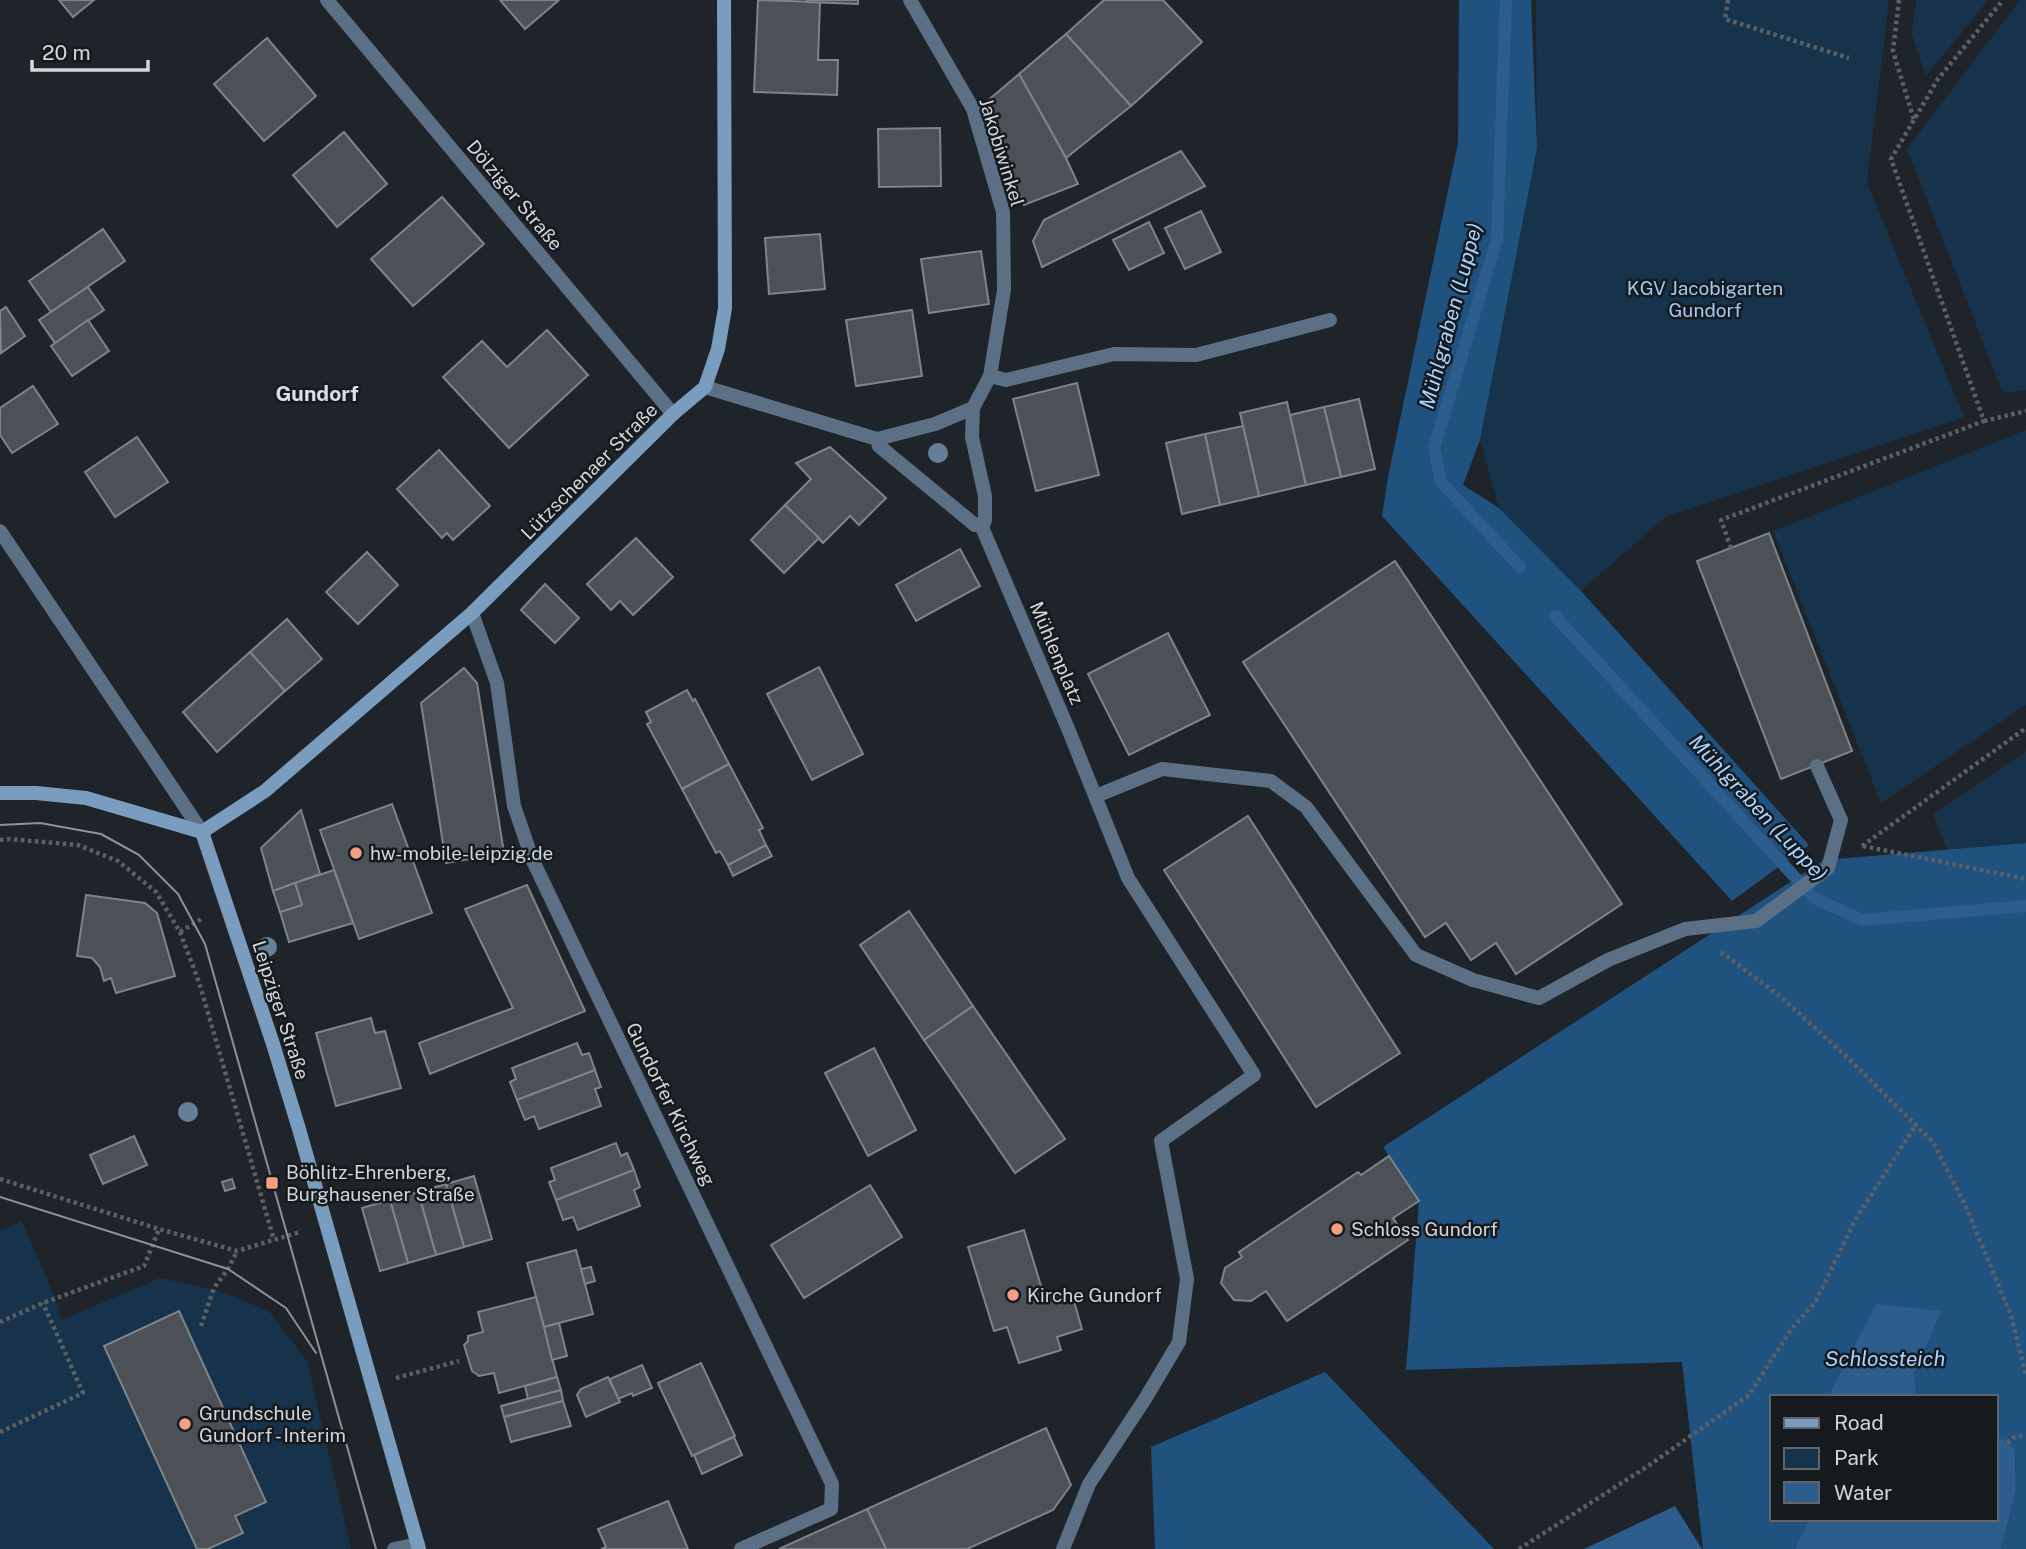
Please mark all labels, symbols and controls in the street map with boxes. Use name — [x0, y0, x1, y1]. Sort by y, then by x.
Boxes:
scale bar — [32, 28, 147, 72]
text: 20 m — [42, 40, 91, 65]
street label: Jakobiwinkel — [975, 95, 1029, 209]
street label: Dölziger Straße — [462, 135, 568, 255]
water label: Mühlgraben (Luppe) — [1414, 220, 1487, 412]
park label: KGV Jacobigarten Gundorf — [1627, 277, 1783, 321]
district label: Gundorf — [275, 381, 359, 406]
street label: Lützschenaer Straße — [516, 398, 662, 544]
street label: Mühlenplatz — [1025, 598, 1089, 708]
water label: Mühlgraben (Luppe) — [1684, 729, 1833, 886]
place label: hw-mobile-leipzig.de — [370, 842, 553, 864]
marker: hw-mobile-leipzig.de — [348, 845, 364, 861]
street label: Leipziger Straße — [248, 938, 314, 1082]
street label: Gundorfer Kirchweg — [622, 1019, 720, 1189]
place label: Böhlitz-Ehrenberg, Burghausener Straße — [286, 1161, 475, 1205]
marker: Böhlitz-Ehrenberg, Burghausener Straße — [264, 1175, 280, 1191]
place label: Schloss Gundorf — [1351, 1218, 1498, 1240]
marker: Schloss Gundorf — [1329, 1221, 1345, 1237]
place label: Kirche Gundorf — [1027, 1284, 1162, 1306]
marker: Kirche Gundorf — [1005, 1287, 1021, 1303]
water label: Schlossteich — [1825, 1346, 1945, 1371]
legend — [1770, 1395, 1998, 1521]
place label: Grundschule Gundorf - Interim — [199, 1402, 346, 1446]
text: Road — [1834, 1410, 1884, 1435]
marker: Grundschule Gundorf - Interim — [177, 1416, 193, 1432]
text: Park — [1834, 1445, 1879, 1470]
text: Water — [1834, 1480, 1892, 1505]

